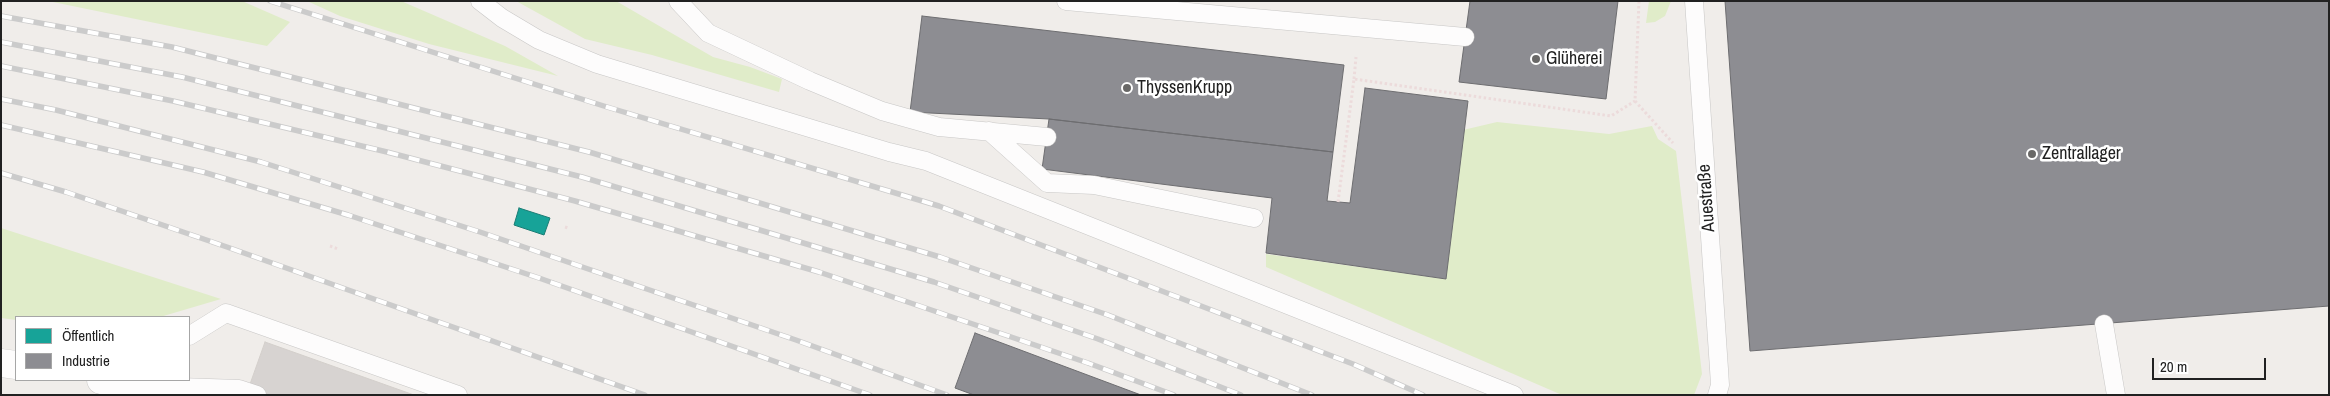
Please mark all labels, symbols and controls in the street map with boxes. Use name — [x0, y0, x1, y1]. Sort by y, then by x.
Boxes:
place label: Glüherei — [1546, 48, 1603, 70]
marker: Glüherei — [1530, 53, 1542, 65]
place label: ThyssenKrupp — [1137, 77, 1232, 99]
marker: ThyssenKrupp — [1121, 82, 1133, 94]
place label: Zentrallager — [2042, 143, 2121, 165]
marker: Zentrallager — [2026, 148, 2038, 160]
street label: Auestraße — [1694, 163, 1720, 233]
legend — [15, 316, 190, 381]
text: Öffentlich — [62, 325, 114, 346]
scale bar — [2155, 348, 2269, 380]
text: Industrie — [62, 350, 110, 371]
text: 20 m — [2160, 356, 2187, 377]

